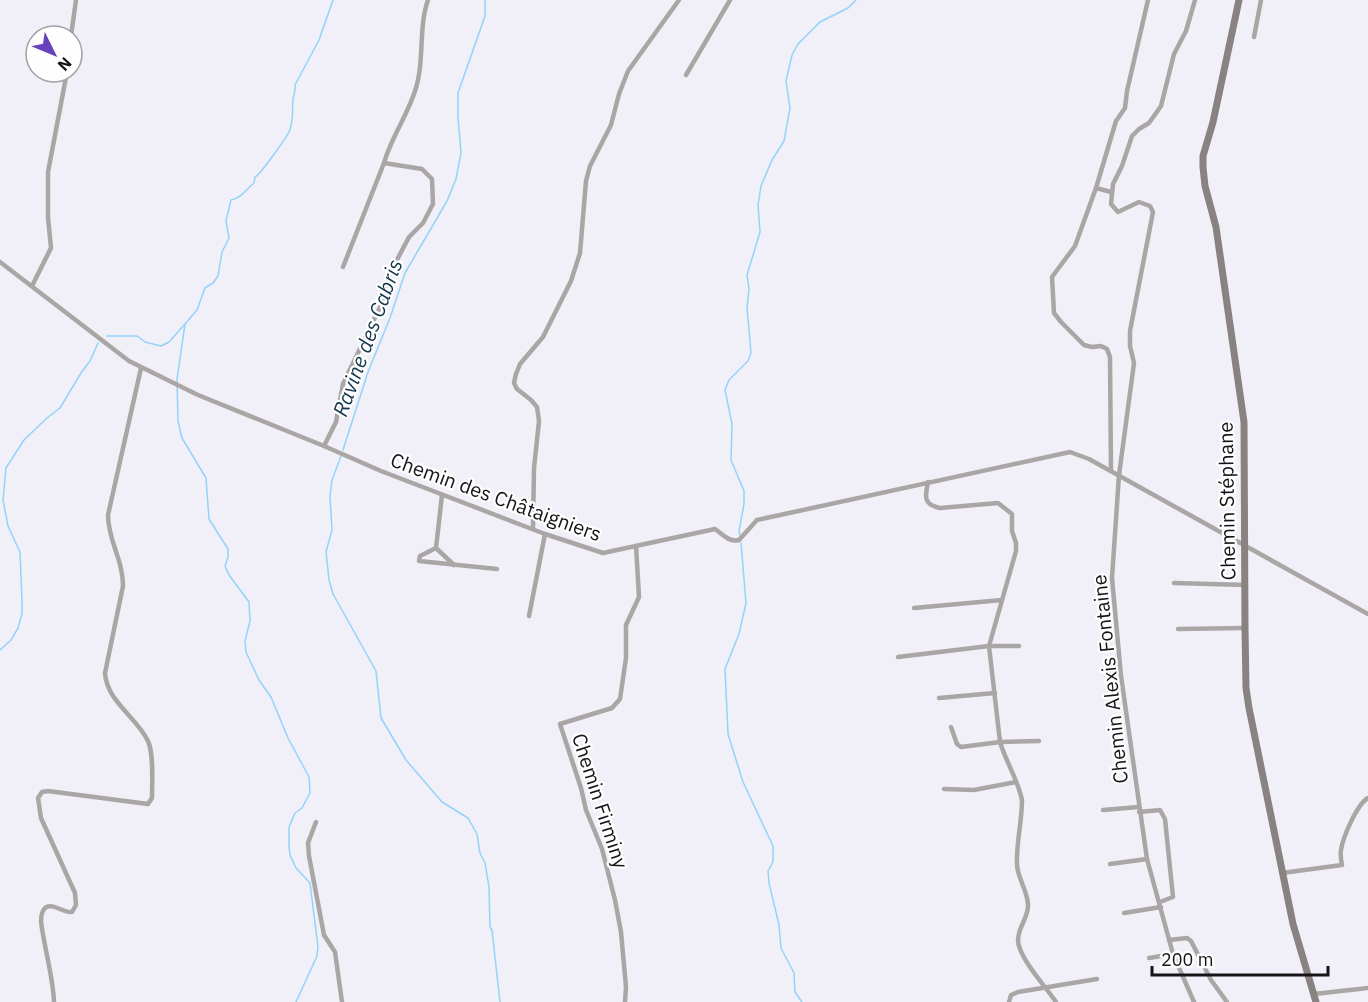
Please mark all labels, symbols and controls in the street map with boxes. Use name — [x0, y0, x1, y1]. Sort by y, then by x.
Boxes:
north arrow — [24, 24, 84, 84]
text: N — [54, 53, 76, 75]
water label: Ravine des Cabris — [326, 255, 409, 420]
street label: Chemin Stéphane — [1212, 421, 1241, 581]
street label: Chemin des Châtaigniers — [387, 446, 605, 547]
street label: Chemin Alexis Fontaine — [1085, 573, 1134, 785]
street label: Chemin Firminy — [566, 730, 635, 872]
scale bar — [1152, 939, 1328, 977]
text: 200 m — [1161, 948, 1213, 971]

